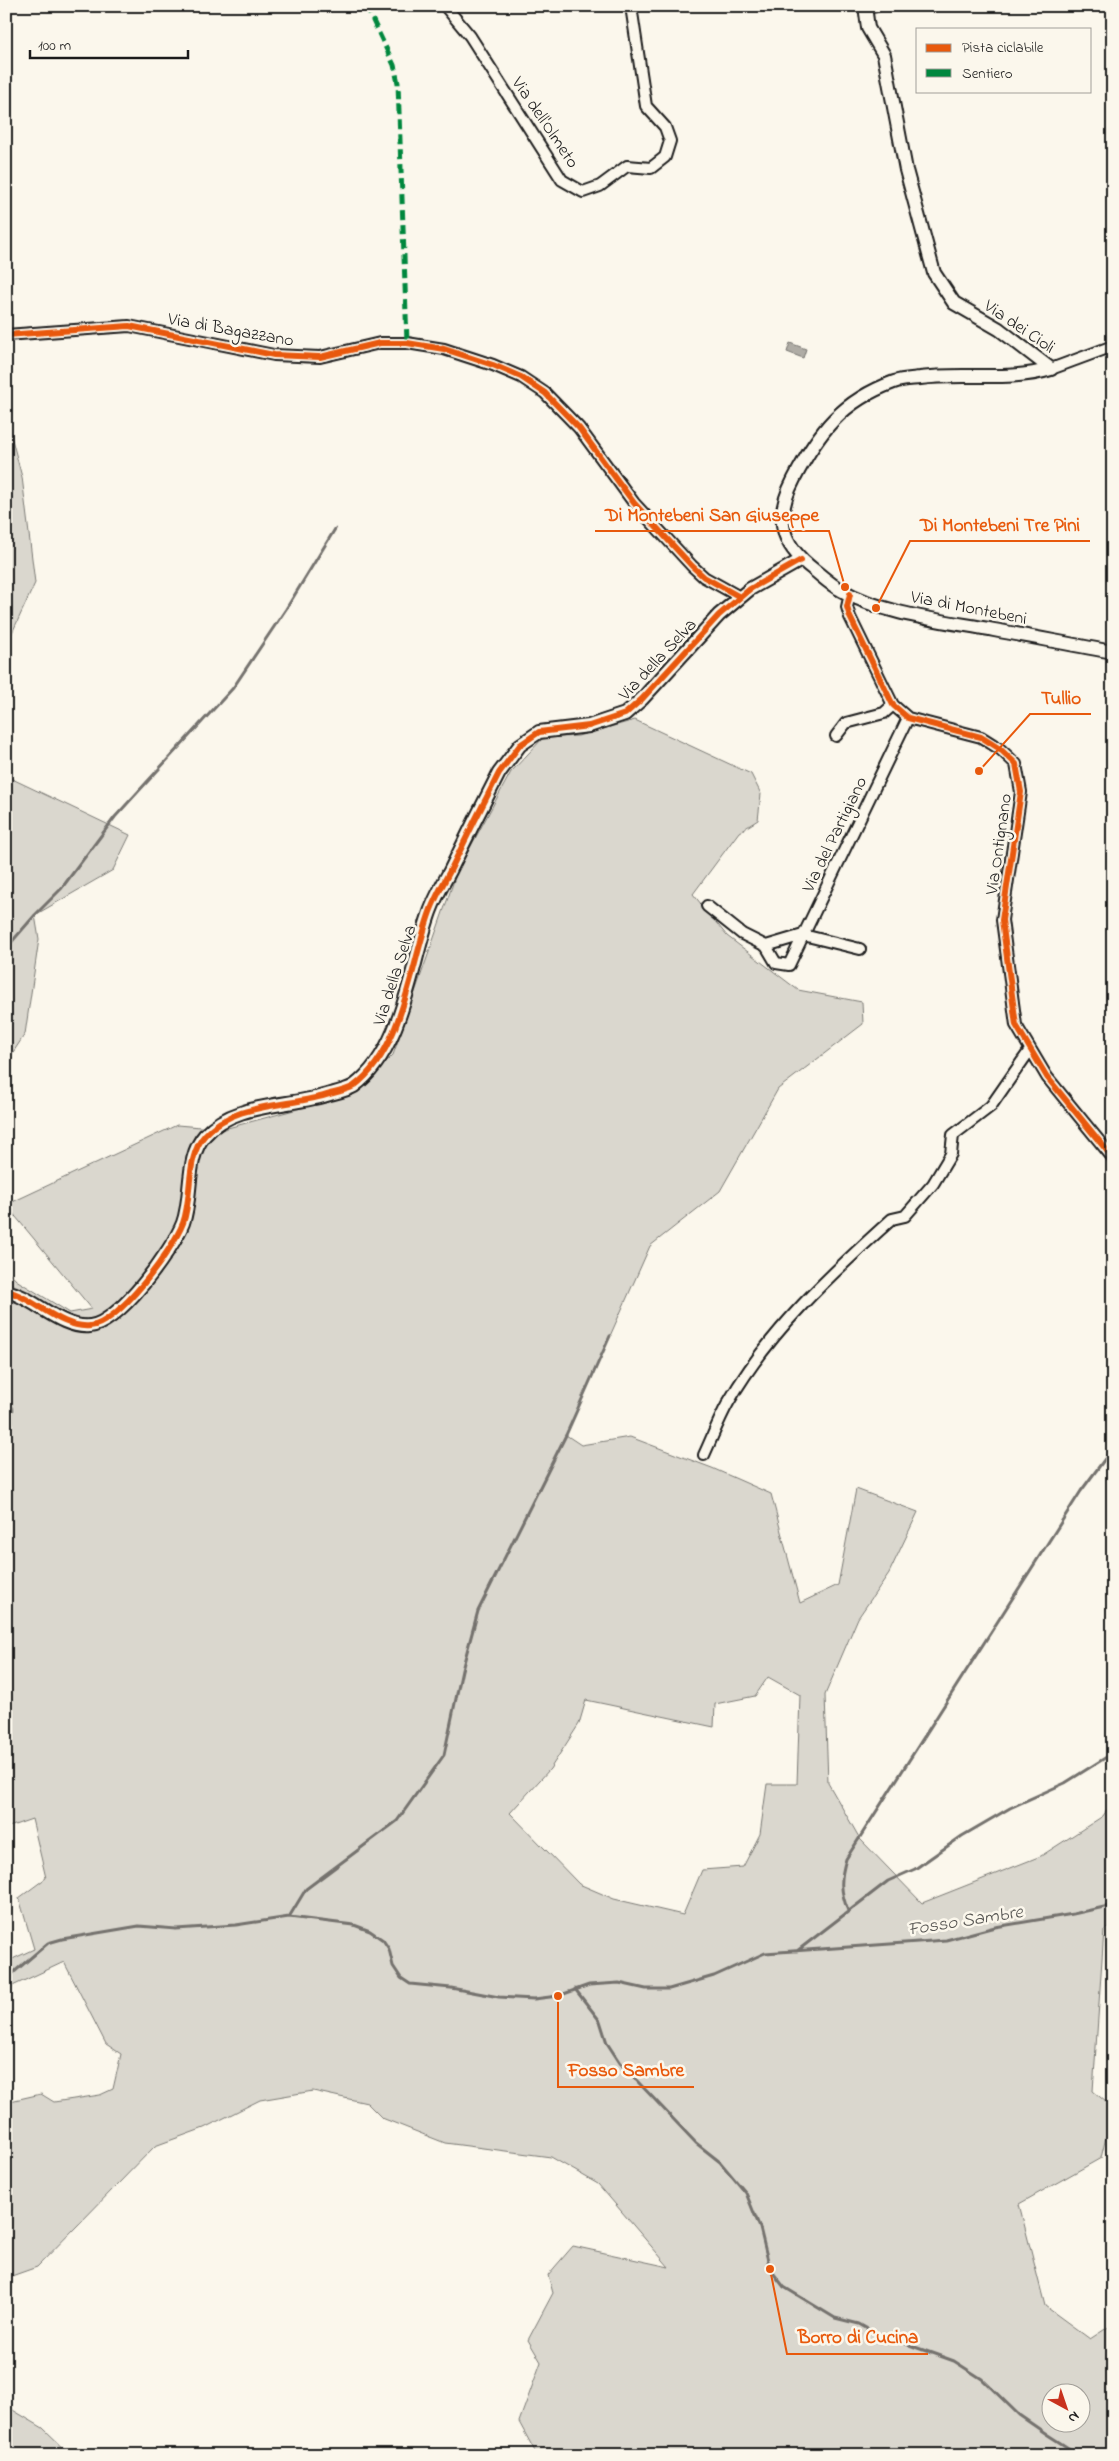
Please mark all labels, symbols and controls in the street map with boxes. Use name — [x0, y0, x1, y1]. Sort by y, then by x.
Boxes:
scale bar — [30, 28, 188, 60]
legend — [916, 28, 1092, 92]
text: 100 m — [38, 35, 71, 57]
text: Pista ciclabile — [962, 37, 1044, 59]
text: Sentiero — [962, 63, 1013, 85]
street label: Via dell'Olmeto — [504, 71, 585, 174]
street label: Via dei Cioli — [977, 294, 1060, 361]
street label: Via di Bagazzano — [165, 307, 296, 356]
callout: Di Montebeni San Giuseppe — [595, 497, 829, 531]
text: Di Montebeni San Giuseppe — [604, 503, 819, 530]
callout: Di Montebeni Tre Pini — [910, 507, 1090, 541]
text: Di Montebeni Tre Pini — [919, 513, 1080, 540]
street label: Via di Montebeni — [907, 585, 1029, 633]
street label: Via della Selva — [613, 613, 704, 708]
callout: Tullio — [1030, 680, 1091, 714]
text: Tullio — [1041, 686, 1081, 713]
street label: Via del Partigiano — [796, 773, 876, 898]
street label: Via Ontignano — [980, 792, 1021, 898]
street label: Via della Selva — [367, 922, 424, 1030]
water label: Fosso Sambre — [906, 1899, 1026, 1944]
callout: Fosso Sambre — [558, 2053, 694, 2087]
text: Fosso Sambre — [567, 2058, 685, 2085]
callout: Borro di Cucina — [787, 2320, 928, 2354]
text: Borro di Cucina — [797, 2325, 918, 2352]
north arrow — [1042, 2384, 1092, 2434]
text: N — [1063, 2406, 1084, 2428]

